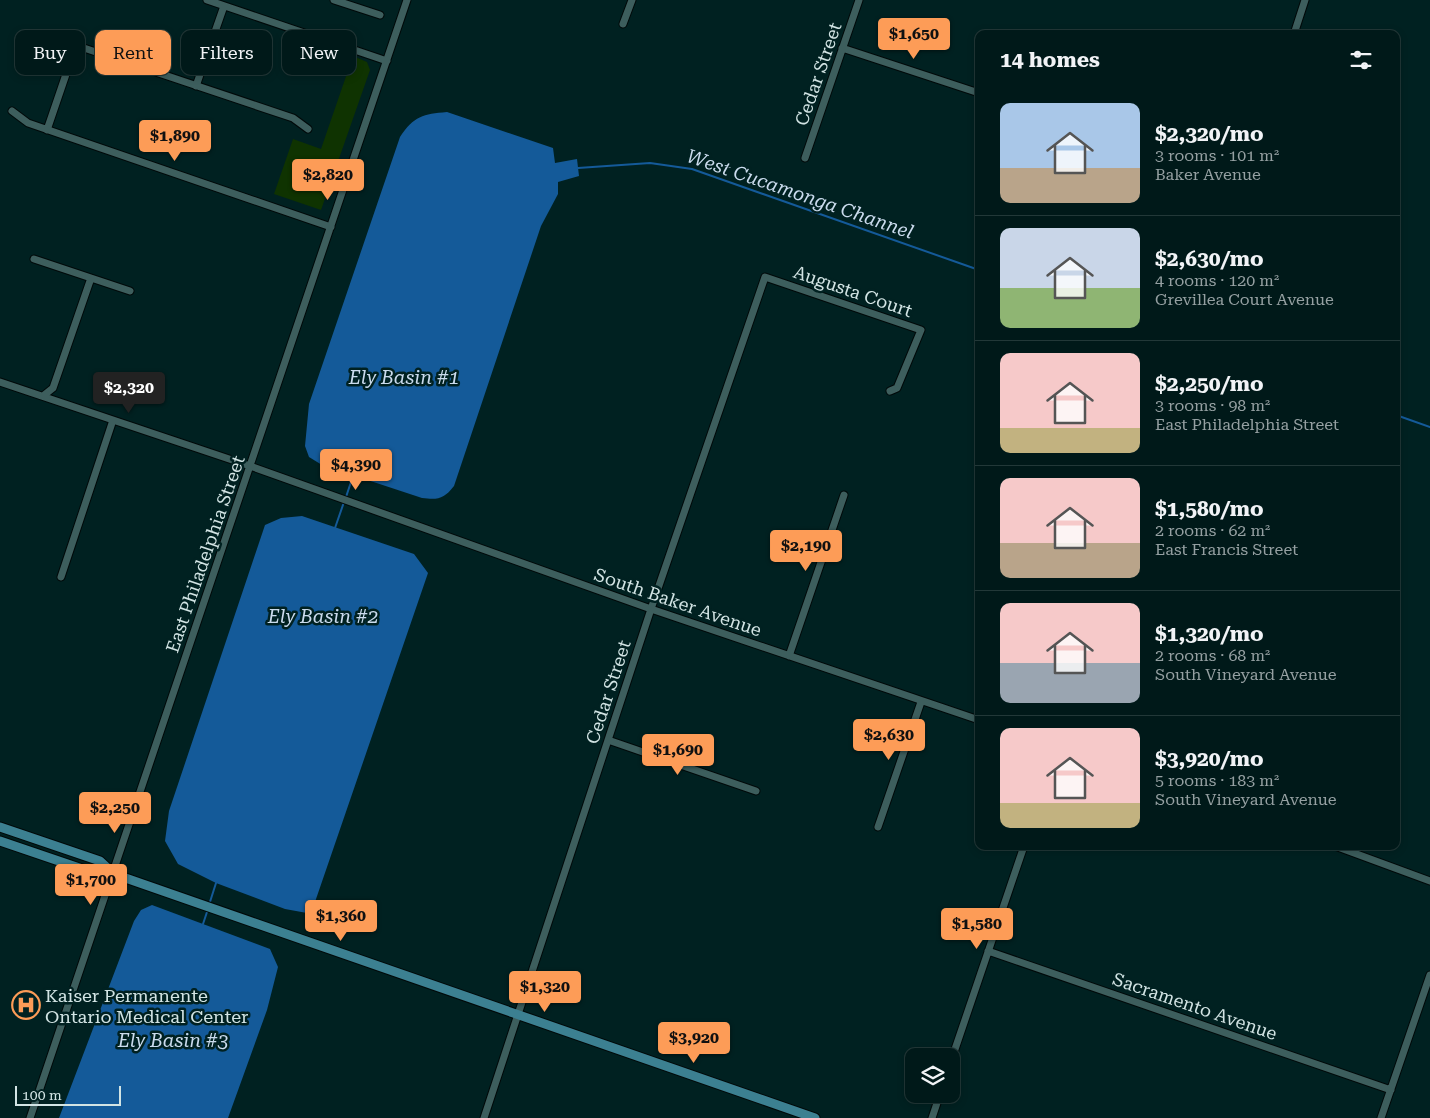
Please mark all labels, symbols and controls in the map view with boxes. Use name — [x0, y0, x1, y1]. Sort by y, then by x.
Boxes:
pin: $1,650 — [873, 18, 955, 60]
street label: Cedar Street — [791, 19, 846, 128]
text: $1,650 — [889, 24, 939, 43]
chip: Buy — [15, 30, 85, 75]
chip: Rent — [95, 30, 171, 75]
chip: Filters — [181, 30, 272, 75]
chip: New — [282, 30, 356, 75]
icon: filters — [1347, 46, 1375, 74]
text: 14 homes — [1000, 48, 1100, 72]
pin: $1,890 — [134, 120, 216, 162]
text: $2,320/mo — [1155, 122, 1264, 146]
icon: home — [1040, 123, 1100, 183]
text: $1,890 — [150, 126, 200, 145]
water label: West Cucamonga Channel — [684, 144, 917, 244]
text: 3 rooms · 101 m² — [1155, 146, 1279, 165]
pin: $2,820 — [287, 158, 369, 201]
text: $2,820 — [303, 165, 353, 184]
text: Baker Avenue — [1155, 165, 1261, 184]
text: $2,630/mo — [1155, 247, 1264, 271]
icon: home — [1040, 248, 1100, 308]
street label: Augusta Court — [791, 261, 915, 321]
text: 4 rooms · 120 m² — [1155, 271, 1279, 290]
text: Grevillea Court Avenue — [1155, 290, 1334, 309]
water label: Ely Basin #1 — [348, 366, 459, 389]
pin: $2,320 — [88, 372, 170, 414]
text: $2,250/mo — [1155, 372, 1264, 396]
icon: home — [1040, 373, 1100, 433]
text: $2,320 — [104, 378, 154, 397]
text: 3 rooms · 98 m² — [1155, 396, 1270, 415]
text: East Philadelphia Street — [1155, 415, 1339, 434]
pin: $4,390 — [315, 448, 397, 491]
street label: East Philadelphia Street — [161, 452, 249, 655]
text: $4,390 — [331, 455, 381, 474]
text: $1,580/mo — [1155, 497, 1264, 521]
icon: home — [1040, 498, 1100, 558]
text: 2 rooms · 62 m² — [1155, 521, 1270, 540]
pin: $2,190 — [765, 530, 847, 572]
text: $2,190 — [781, 536, 831, 555]
text: East Francis Street — [1155, 540, 1298, 559]
street label: South Baker Avenue — [592, 563, 765, 641]
water label: Ely Basin #2 — [267, 605, 378, 628]
text: $1,320/mo — [1155, 622, 1264, 646]
icon: home — [1040, 623, 1100, 683]
street label: Cedar Street — [581, 637, 635, 747]
text: 2 rooms · 68 m² — [1155, 646, 1270, 665]
text: South Vineyard Avenue — [1155, 665, 1337, 684]
pin: $2,630 — [848, 718, 930, 761]
text: $2,630 — [864, 725, 914, 744]
pin: $1,690 — [637, 734, 719, 776]
text: $1,690 — [653, 740, 703, 759]
text: $3,920/mo — [1155, 747, 1264, 771]
icon: home — [1040, 748, 1100, 808]
text: 5 rooms · 183 m² — [1155, 771, 1279, 790]
text: South Vineyard Avenue — [1155, 790, 1337, 809]
pin: $2,250 — [74, 792, 156, 834]
text: $2,250 — [90, 798, 140, 817]
pin: $1,700 — [50, 864, 132, 906]
text: $1,700 — [66, 870, 116, 889]
pin: $1,360 — [300, 900, 382, 942]
text: $1,360 — [316, 906, 366, 925]
pin: $1,580 — [936, 908, 1018, 950]
text: $1,580 — [952, 914, 1002, 933]
street label: Sacramento Avenue — [1110, 968, 1280, 1044]
pin: $1,320 — [504, 970, 586, 1013]
text: $1,320 — [520, 977, 570, 996]
place label: Kaiser Permanente Ontario Medical Center — [45, 985, 249, 1027]
hospital icon: Kaiser Permanente Ontario Medical Center — [11, 990, 41, 1020]
pin: $3,920 — [653, 1022, 735, 1064]
text: $3,920 — [669, 1028, 719, 1047]
water label: Ely Basin #3 — [117, 1029, 228, 1052]
map controls — [905, 1048, 960, 1103]
button: layers — [905, 1048, 960, 1103]
scale bar — [15, 1083, 121, 1106]
text: 100 m — [22, 1087, 62, 1103]

